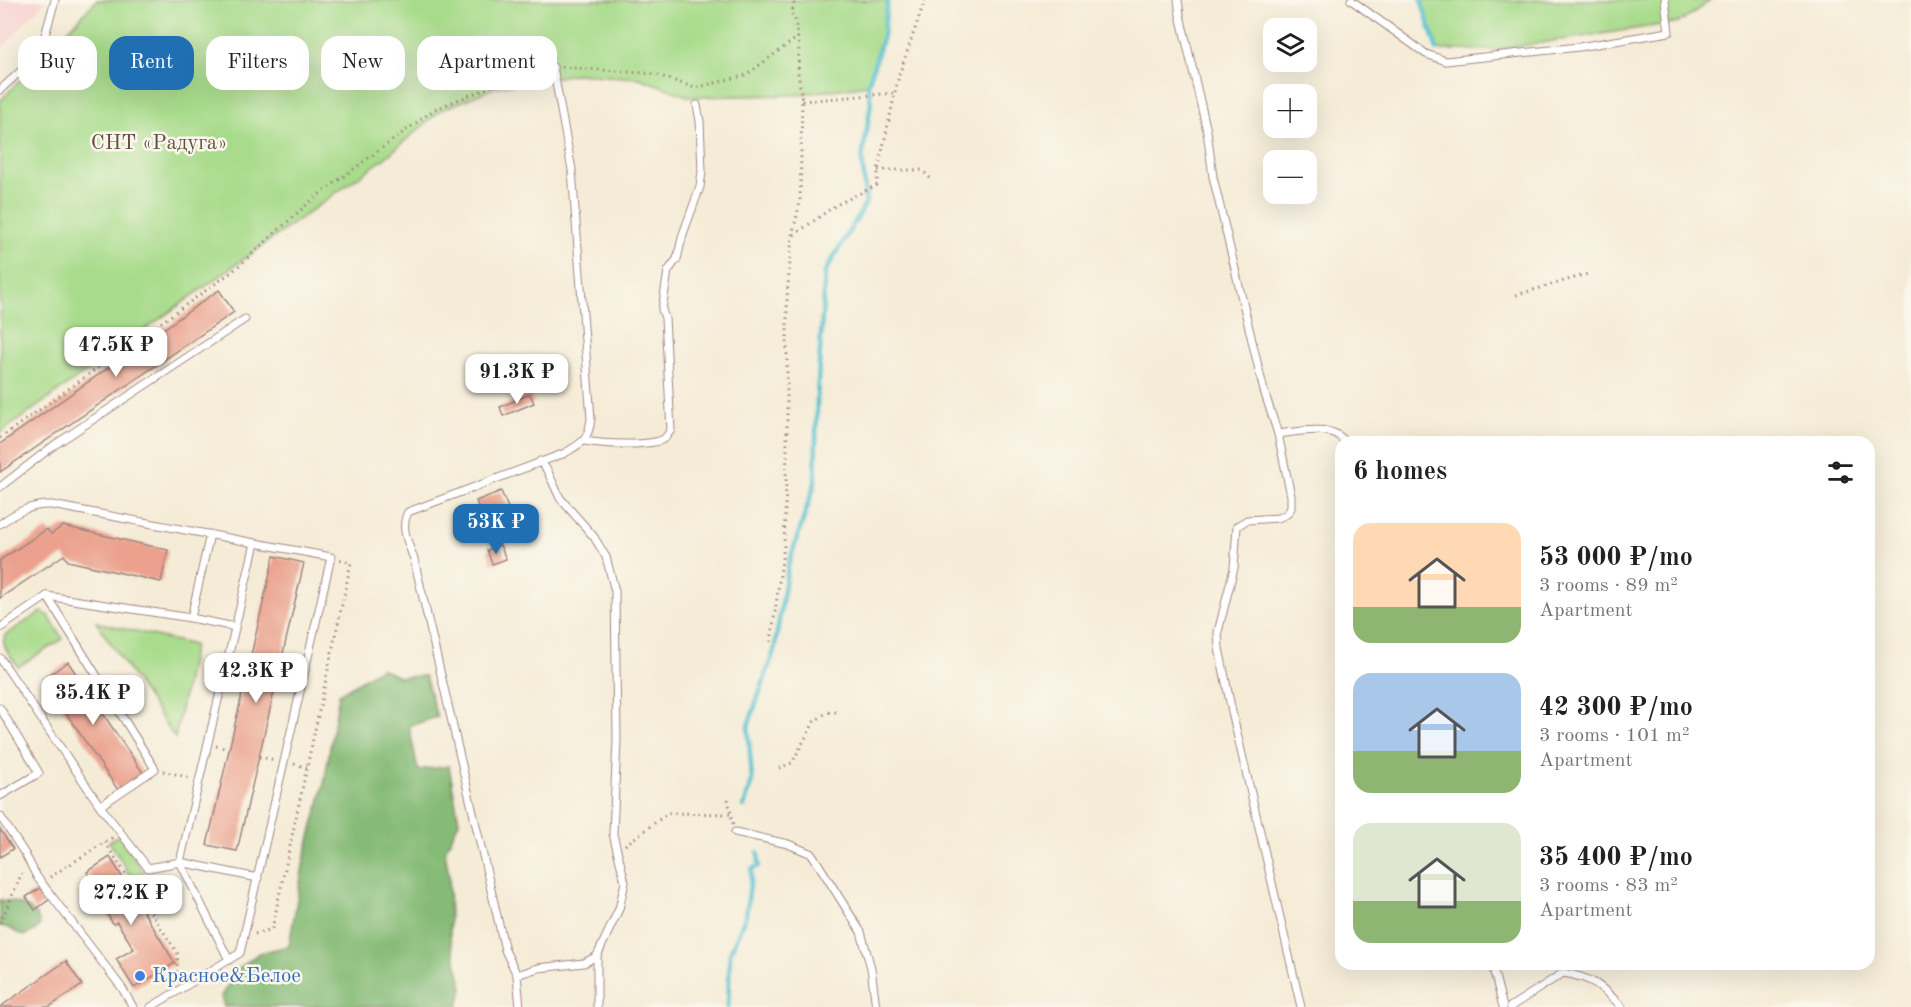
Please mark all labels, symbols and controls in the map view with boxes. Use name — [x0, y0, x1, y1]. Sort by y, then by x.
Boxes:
map controls — [1263, 18, 1317, 204]
button: layers — [1263, 18, 1317, 72]
chip: Buy — [18, 36, 97, 90]
chip: Rent — [109, 36, 194, 90]
chip: Filters — [206, 36, 309, 90]
chip: New — [321, 36, 405, 90]
chip: Apartment — [417, 36, 557, 90]
button: + — [1263, 84, 1317, 138]
park label: СНТ «Радуга» — [91, 133, 227, 154]
button: − — [1263, 150, 1317, 204]
pin: 47.5K ₽ — [61, 327, 171, 378]
text: 47.5K ₽ — [78, 336, 154, 356]
pin: 91.3K ₽ — [462, 354, 572, 405]
text: 91.3K ₽ — [479, 363, 555, 383]
icon: filters — [1824, 456, 1857, 489]
text: 6 homes — [1353, 459, 1447, 485]
pin: 53K ₽ — [454, 504, 538, 555]
text: 53K ₽ — [467, 513, 525, 533]
text: 53 000 ₽/mo — [1539, 545, 1693, 571]
icon: home — [1401, 547, 1473, 619]
text: 3 rooms · 89 m² — [1539, 576, 1678, 596]
text: Apartment — [1539, 601, 1633, 621]
pin: 42.3K ₽ — [201, 653, 311, 704]
text: 42.3K ₽ — [218, 662, 294, 682]
pin: 35.4K ₽ — [38, 675, 148, 726]
text: 35.4K ₽ — [55, 684, 131, 704]
text: 42 300 ₽/mo — [1539, 695, 1693, 721]
icon: home — [1401, 697, 1473, 769]
text: 3 rooms · 101 m² — [1539, 726, 1689, 746]
text: Apartment — [1539, 751, 1633, 771]
text: 35 400 ₽/mo — [1539, 845, 1693, 871]
icon: home — [1401, 847, 1473, 919]
pin: 27.2K ₽ — [76, 875, 186, 926]
text: 3 rooms · 83 m² — [1539, 876, 1678, 896]
text: 27.2K ₽ — [93, 884, 169, 904]
text: Apartment — [1539, 901, 1633, 921]
place label: Красное&Белое — [152, 966, 301, 987]
marker: Красное&Белое — [133, 969, 147, 983]

